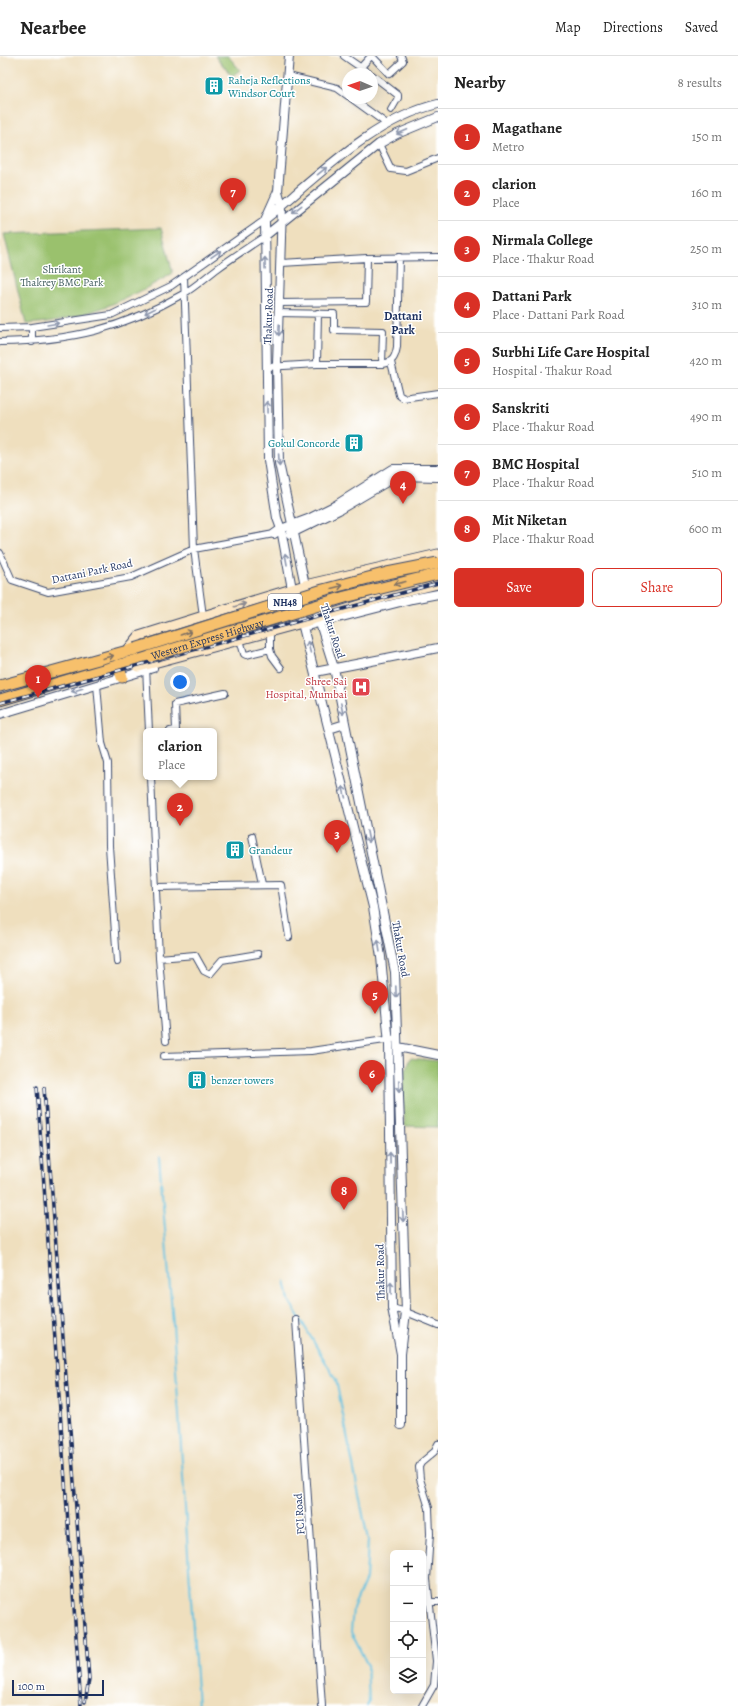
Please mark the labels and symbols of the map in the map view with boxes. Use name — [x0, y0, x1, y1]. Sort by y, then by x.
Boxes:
north arrow — [342, 68, 378, 104]
place label: Raheja Reflections Windsor Court — [227, 73, 310, 101]
building icon: Raheja Reflections Windsor Court — [203, 75, 225, 97]
one-way arrow — [396, 129, 408, 137]
one-way arrow — [317, 167, 328, 175]
pin: 7 — [220, 178, 246, 211]
one-way arrow — [292, 204, 303, 213]
one-way arrow — [210, 250, 221, 258]
one-way arrow — [262, 257, 269, 270]
park label: Shrikant Thakrey BMC Park — [20, 262, 104, 290]
street label: Thakur Road — [260, 287, 277, 345]
one-way arrow — [144, 308, 156, 315]
district label: Dattani Park — [384, 308, 423, 338]
one-way arrow — [46, 320, 59, 328]
one-way arrow — [275, 323, 282, 336]
one-way arrow — [263, 401, 271, 414]
building icon: Gokul Concorde — [343, 432, 365, 454]
place label: Gokul Concorde — [268, 436, 340, 451]
one-way arrow — [275, 453, 283, 466]
pin: 4 — [390, 471, 416, 504]
one-way arrow — [282, 553, 290, 566]
street label: Dattani Park Road — [50, 556, 134, 587]
one-way arrow — [394, 579, 407, 587]
one-way arrow — [330, 582, 343, 590]
road number: NH48 — [268, 594, 302, 610]
one-way arrow — [234, 601, 247, 608]
street label: Thakur Road — [317, 602, 348, 661]
street label: Western Express Highway — [148, 615, 266, 664]
one-way arrow — [179, 629, 192, 636]
one-way arrow — [304, 641, 312, 654]
one-way arrow — [101, 653, 114, 660]
pin: 1 — [25, 665, 51, 698]
your location — [170, 672, 190, 692]
place label: Shree Sai Hospital, Mumbai — [265, 674, 347, 702]
hospital icon: Shree Sai Hospital, Mumbai — [350, 676, 372, 698]
one-way arrow — [72, 687, 84, 695]
one-way arrow — [338, 702, 346, 715]
one-way arrow — [340, 785, 348, 798]
pin: 2 — [167, 793, 193, 826]
pin: 3 — [324, 820, 350, 853]
one-way arrow — [364, 830, 372, 843]
building icon: Grandeur — [224, 839, 246, 861]
place label: Grandeur — [249, 843, 292, 858]
street label: Thakur Road — [388, 920, 413, 978]
one-way arrow — [375, 939, 383, 952]
pin: 5 — [362, 981, 388, 1014]
one-way arrow — [392, 985, 400, 998]
pin: 6 — [359, 1060, 385, 1093]
building icon: benzer towers — [186, 1069, 208, 1091]
place label: benzer towers — [211, 1073, 274, 1088]
one-way arrow — [395, 1079, 403, 1092]
one-way arrow — [386, 1152, 394, 1165]
pin: 8 — [331, 1177, 357, 1210]
one-way arrow — [399, 1209, 407, 1222]
street label: Thakur Road — [373, 1243, 388, 1300]
one-way arrow — [387, 1282, 395, 1295]
street label: FCI Road — [291, 1493, 308, 1535]
scale bar — [12, 1678, 104, 1697]

